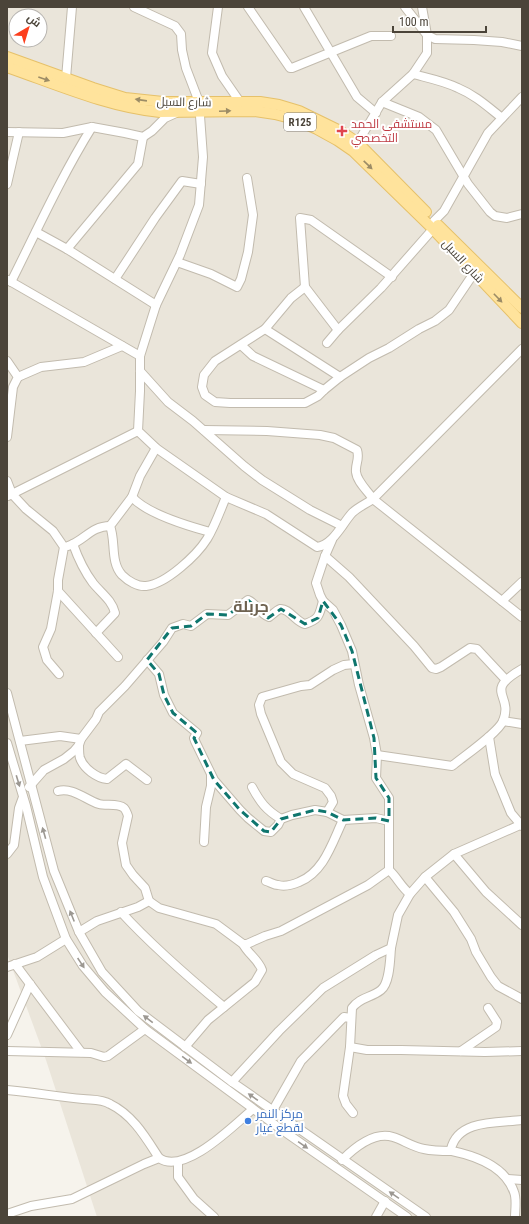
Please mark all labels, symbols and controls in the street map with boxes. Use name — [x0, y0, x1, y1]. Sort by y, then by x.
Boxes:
north arrow — [8, 8, 48, 48]
scale bar — [393, 8, 486, 34]
text: ش — [24, 11, 43, 30]
text: 100 m — [399, 15, 429, 29]
one-way arrow — [38, 77, 50, 83]
street label: شارع السبل — [156, 95, 212, 110]
one-way arrow — [135, 97, 147, 103]
one-way arrow — [219, 108, 231, 115]
road number: R125 — [284, 113, 316, 131]
place label: مستشفى الحمد التخصصي — [351, 117, 432, 148]
marker: مستشفى الحمد التخصصي — [336, 125, 348, 137]
one-way arrow — [363, 160, 373, 170]
street label: شارع السبل — [438, 236, 487, 287]
one-way arrow — [493, 293, 503, 303]
district label: جربلة — [233, 597, 269, 616]
one-way arrow — [15, 775, 21, 787]
one-way arrow — [41, 827, 47, 839]
one-way arrow — [69, 909, 75, 921]
one-way arrow — [77, 958, 85, 968]
one-way arrow — [143, 1015, 154, 1023]
one-way arrow — [181, 1056, 192, 1064]
one-way arrow — [247, 1093, 258, 1100]
place label: مركز النمر لقطع غيار — [255, 1107, 304, 1136]
marker: مركز النمر لقطع غيار — [243, 1116, 253, 1126]
one-way arrow — [298, 1141, 309, 1149]
one-way arrow — [388, 1191, 399, 1199]

